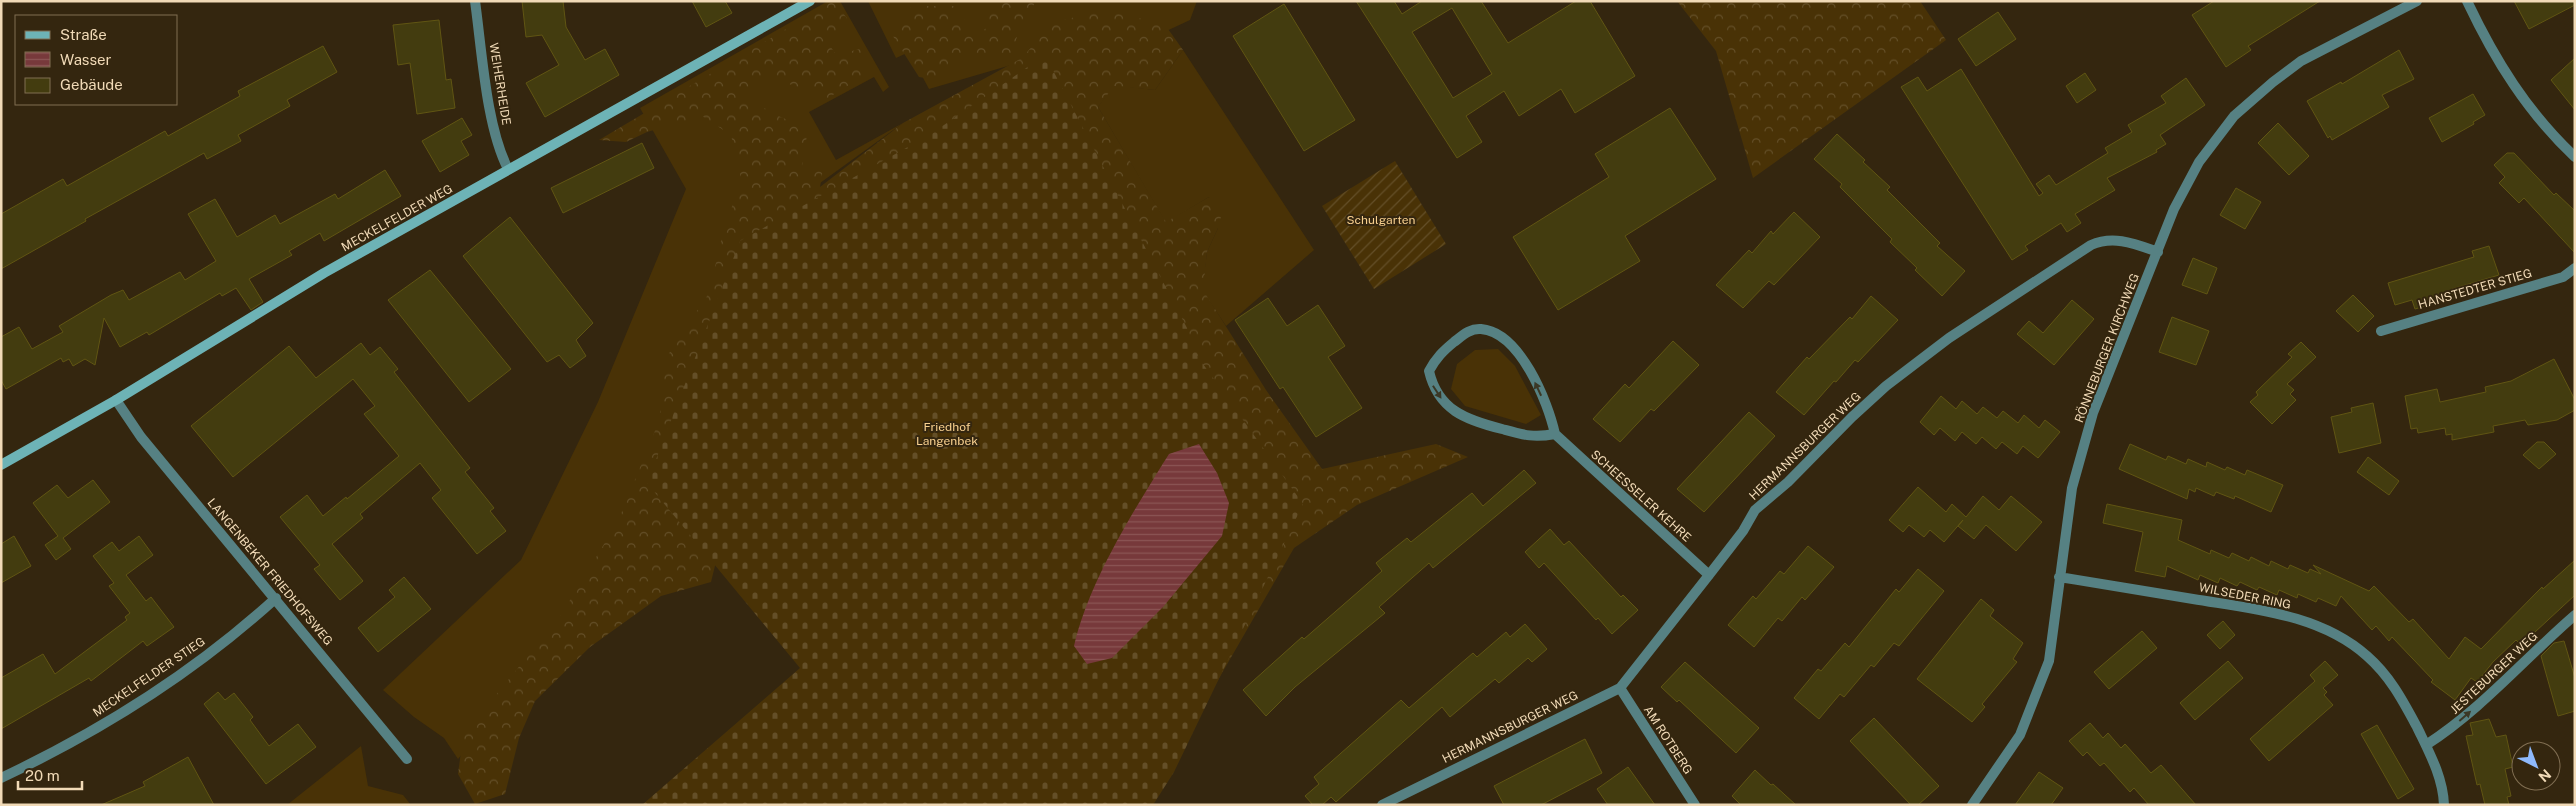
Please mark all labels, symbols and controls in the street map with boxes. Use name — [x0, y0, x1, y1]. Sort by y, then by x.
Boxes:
legend — [15, 15, 178, 105]
text: Straße — [60, 26, 107, 43]
street label: WEIHERHEIDE — [487, 42, 513, 126]
text: Wasser — [60, 51, 112, 68]
text: Gebäude — [60, 76, 123, 93]
street label: MECKELFELDER WEG — [339, 182, 455, 254]
park label: Schulgarten — [1347, 213, 1416, 227]
street label: HANSTEDTER STIEG — [2417, 266, 2533, 312]
street label: RÖNNEBURGER KIRCHWEG — [2072, 271, 2142, 425]
one-way arrow — [1534, 382, 1542, 396]
one-way arrow — [1432, 385, 1442, 399]
street label: HERMANNSBURGER WEG — [1746, 389, 1864, 503]
park label: Friedhof Langenbek — [916, 420, 978, 448]
street label: SCHEESSELER KEHRE — [1588, 447, 1694, 545]
street label: LANGENBEKER FRIEDHOFSWEG — [204, 496, 336, 648]
street label: WILSEDER RING — [2198, 580, 2292, 612]
street label: JESTEBURGER WEG — [2448, 629, 2540, 717]
street label: MECKELFELDER STIEG — [90, 634, 208, 720]
street label: HERMANNSBURGER WEG — [1440, 688, 1580, 766]
street label: AM ROTBERG — [1641, 703, 1695, 777]
one-way arrow — [2459, 711, 2472, 722]
north arrow — [2511, 741, 2561, 791]
scale bar — [18, 758, 81, 790]
text: N — [2535, 766, 2554, 785]
text: 20 m — [25, 767, 60, 784]

